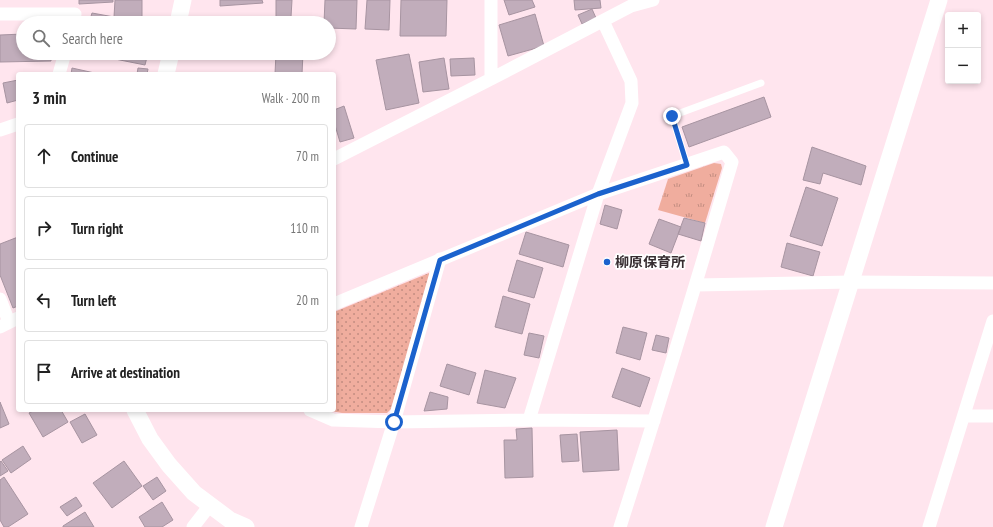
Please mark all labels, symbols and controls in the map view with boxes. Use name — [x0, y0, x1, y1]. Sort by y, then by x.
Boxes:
map controls — [945, 12, 981, 84]
button: + — [945, 12, 981, 48]
search box — [16, 16, 336, 60]
icon: search — [30, 27, 52, 49]
text: Search here — [62, 29, 123, 48]
button: − — [945, 48, 981, 84]
text: 3 min — [32, 87, 66, 109]
text: Walk · 200 m — [262, 90, 320, 107]
route end — [663, 107, 681, 125]
icon: ahead — [33, 145, 55, 167]
text: Continue — [71, 147, 118, 166]
text: 70 m — [296, 148, 319, 165]
icon: right — [33, 217, 55, 239]
text: Turn right — [71, 219, 123, 238]
text: 110 m — [290, 220, 319, 237]
place label: 柳原保育所 — [615, 253, 685, 271]
marker: 柳原保育所 — [602, 257, 612, 267]
icon: left — [33, 289, 55, 311]
text: Turn left — [71, 291, 116, 310]
text: 20 m — [296, 292, 319, 309]
icon: arrive — [33, 361, 55, 383]
text: Arrive at destination — [71, 363, 180, 382]
route start — [385, 413, 403, 431]

